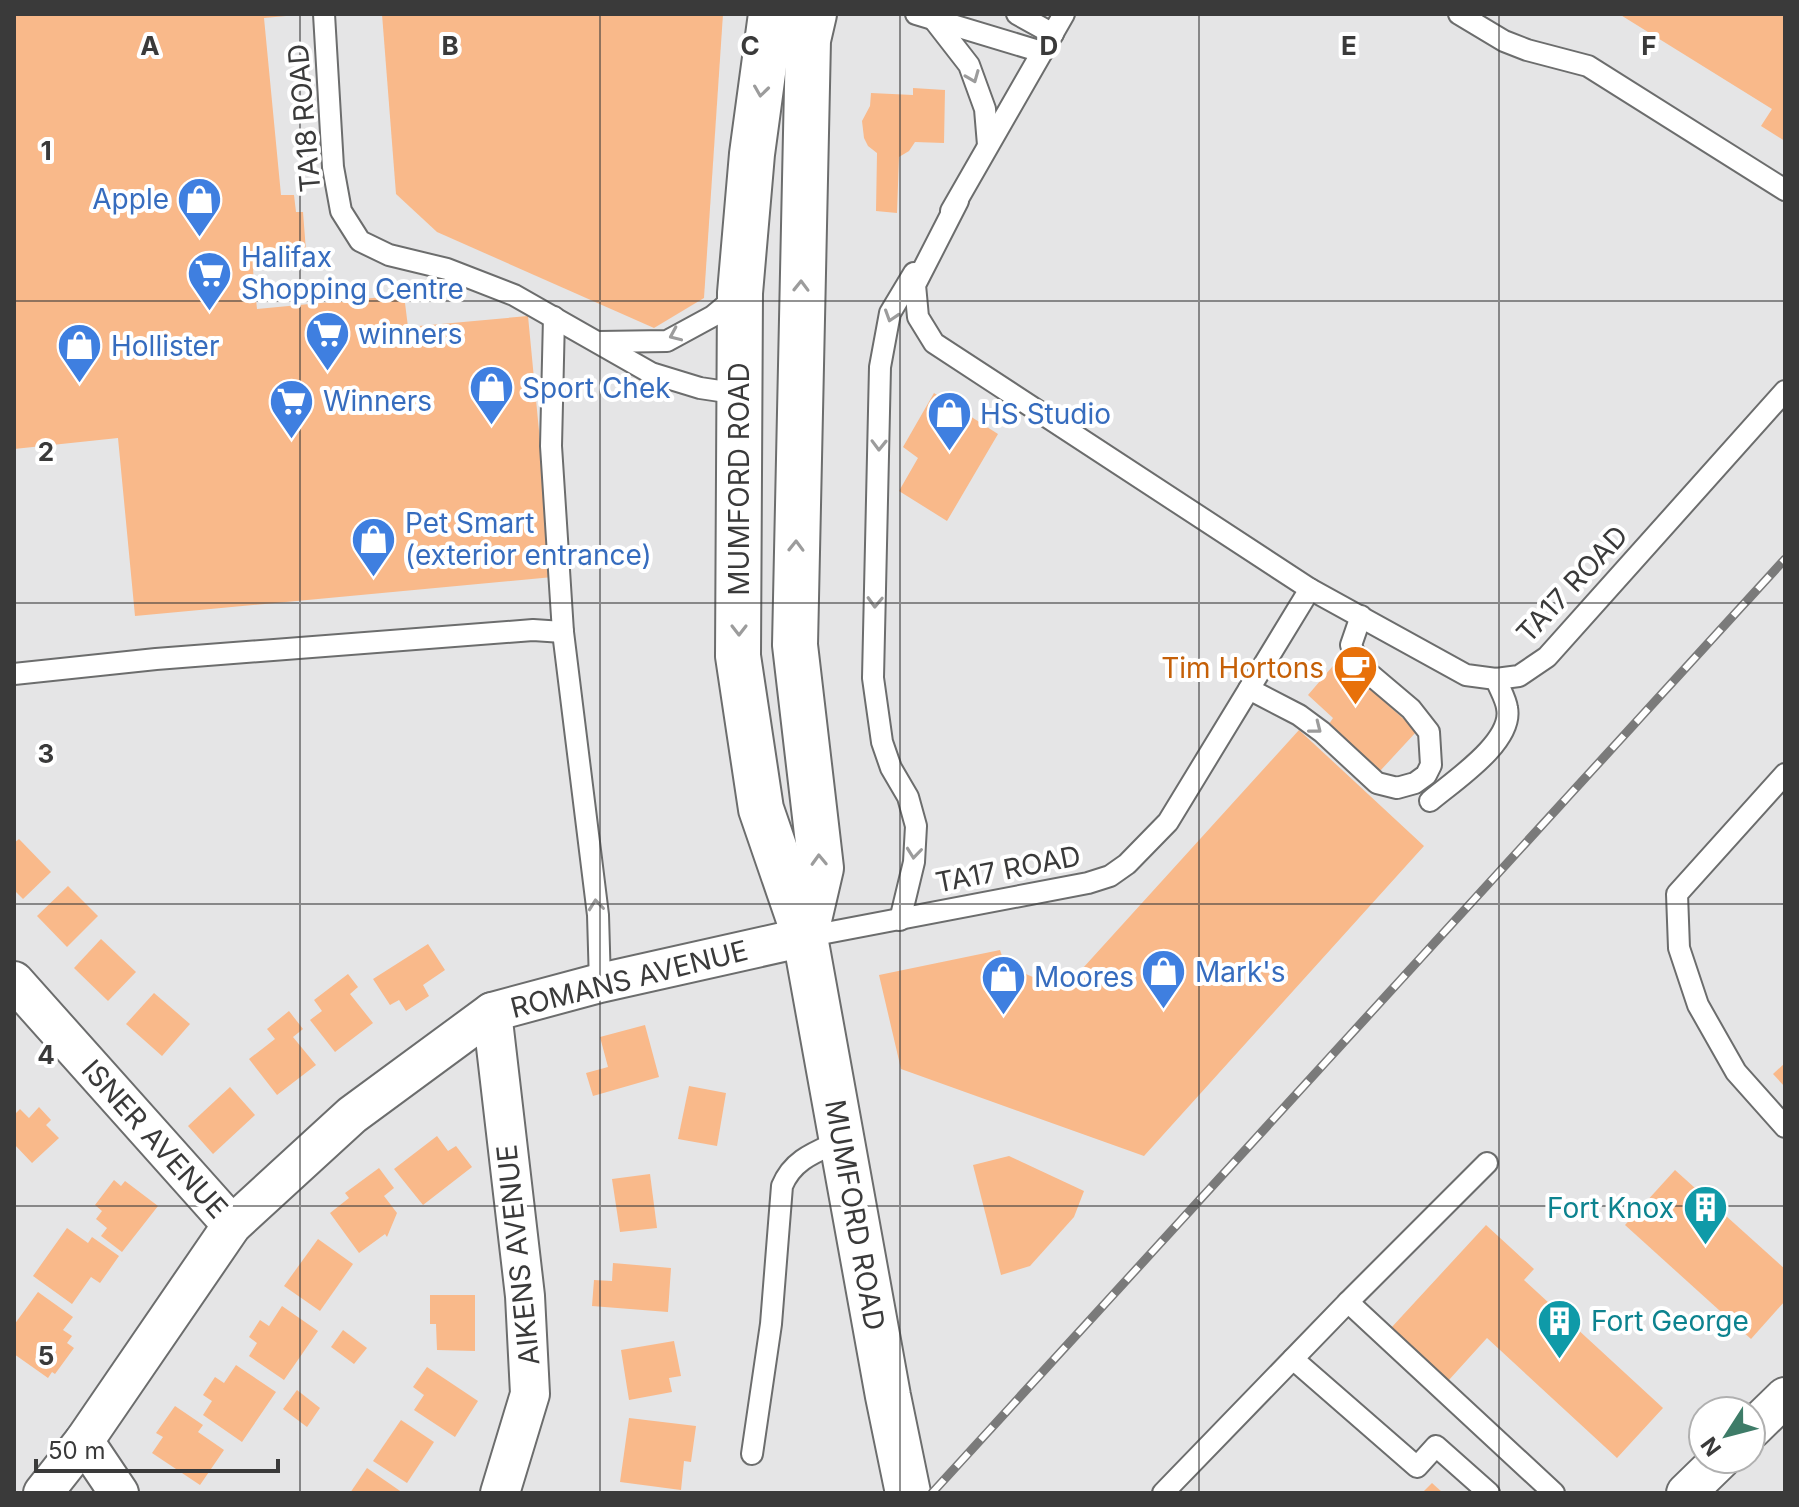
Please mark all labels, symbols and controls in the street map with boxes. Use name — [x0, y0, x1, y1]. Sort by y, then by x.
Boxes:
text: A — [140, 30, 160, 61]
text: B — [441, 30, 459, 61]
text: C — [740, 30, 760, 61]
text: D — [1040, 30, 1058, 61]
text: E — [1341, 30, 1357, 61]
text: F — [1641, 30, 1657, 61]
street label: TA18 ROAD — [281, 42, 327, 194]
one-way arrow — [963, 70, 980, 84]
one-way arrow — [753, 84, 770, 98]
text: 1 — [40, 135, 52, 166]
shop icon: Apple — [176, 175, 224, 238]
place label: Apple — [92, 182, 169, 216]
place label: Halifax Shopping Centre — [241, 240, 464, 306]
supermarket icon: Halifax Shopping Centre — [186, 249, 234, 312]
one-way arrow — [792, 279, 809, 292]
one-way arrow — [885, 309, 901, 323]
supermarket icon: winners — [303, 310, 351, 373]
place label: winners — [358, 317, 462, 351]
shop icon: Hollister — [56, 322, 104, 385]
one-way arrow — [669, 325, 684, 341]
place label: Hollister — [111, 329, 219, 363]
street label: MUMFORD ROAD — [722, 362, 756, 596]
shop icon: Sport Chek — [467, 364, 515, 427]
place label: Sport Chek — [522, 371, 671, 405]
supermarket icon: Winners — [268, 377, 316, 440]
place label: Winners — [323, 384, 432, 418]
shop icon: HS Studio — [925, 390, 973, 453]
place label: HS Studio — [980, 397, 1111, 431]
text: 2 — [38, 436, 54, 467]
one-way arrow — [870, 439, 887, 452]
place label: Pet Smart (exterior entrance) — [405, 506, 652, 572]
shop icon: Pet Smart (exterior entrance) — [350, 515, 398, 578]
street label: TA17 ROAD — [1509, 519, 1635, 649]
one-way arrow — [788, 539, 805, 552]
one-way arrow — [866, 596, 883, 609]
one-way arrow — [730, 624, 747, 637]
cafe icon: Tim Hortons — [1331, 644, 1379, 707]
place label: Tim Hortons — [1161, 651, 1324, 685]
one-way arrow — [1307, 719, 1322, 733]
text: 3 — [38, 738, 54, 769]
street label: TA17 ROAD — [933, 838, 1083, 900]
one-way arrow — [905, 847, 922, 860]
one-way arrow — [811, 854, 828, 866]
one-way arrow — [588, 899, 605, 912]
street label: ROMANS AVENUE — [507, 933, 751, 1025]
shop icon: Mark's — [1140, 948, 1188, 1011]
shop icon: Moores — [979, 953, 1027, 1016]
place label: Mark's — [1195, 955, 1286, 989]
place label: Moores — [1034, 960, 1134, 994]
text: 4 — [37, 1039, 55, 1070]
street label: ISNER AVENUE — [75, 1053, 235, 1225]
street label: MUMFORD ROAD — [818, 1097, 892, 1333]
street label: AIKENS AVENUE — [490, 1143, 546, 1367]
building icon: Fort Knox — [1681, 1184, 1729, 1247]
place label: Fort Knox — [1547, 1191, 1674, 1225]
building icon: Fort George — [1536, 1297, 1584, 1360]
place label: Fort George — [1591, 1304, 1749, 1338]
text: 5 — [38, 1340, 54, 1371]
north arrow — [1687, 1395, 1767, 1475]
scale bar — [36, 1423, 278, 1473]
text: N — [1695, 1432, 1726, 1461]
text: 50 m — [48, 1436, 106, 1465]

